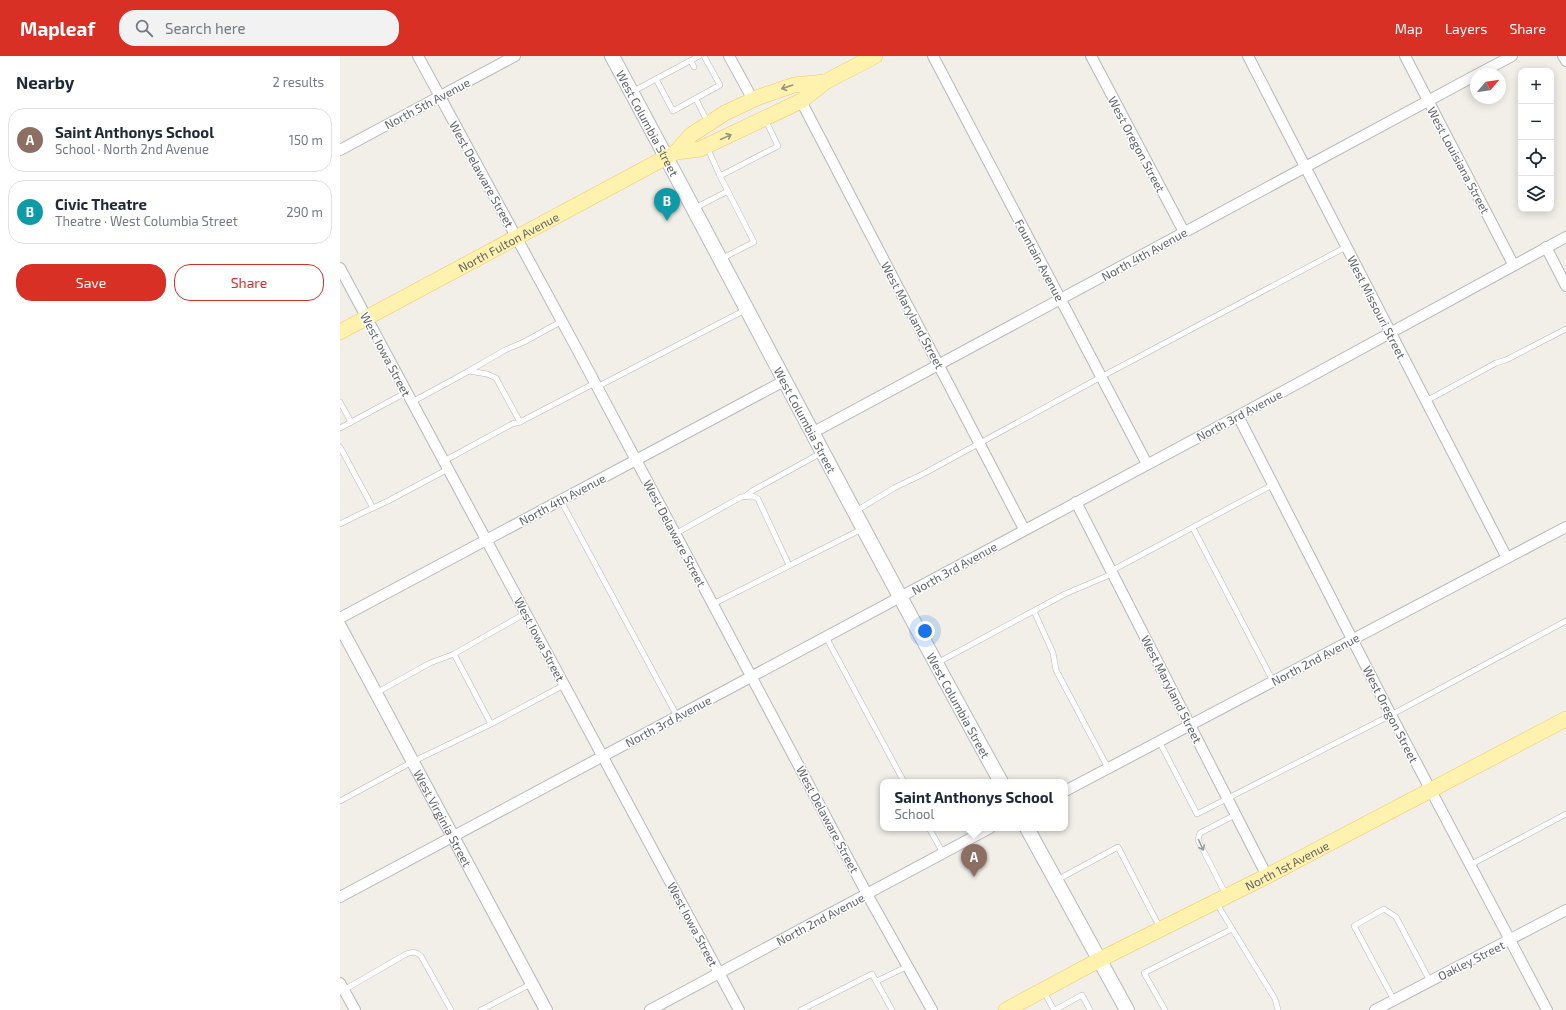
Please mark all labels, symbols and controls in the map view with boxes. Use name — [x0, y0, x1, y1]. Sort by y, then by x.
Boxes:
search box — [119, 10, 399, 46]
text: Mapleaf — [20, 17, 95, 40]
icon: search — [133, 17, 155, 39]
text: Search here — [165, 19, 246, 37]
text: Map — [1395, 20, 1423, 37]
text: Layers — [1445, 20, 1487, 37]
text: Share — [1509, 20, 1546, 37]
street label: West Columbia Street — [614, 68, 682, 179]
north arrow — [1470, 68, 1506, 104]
map controls — [1518, 68, 1554, 212]
button: + — [1518, 68, 1554, 104]
text: Nearby — [16, 72, 74, 92]
text: 2 results — [272, 74, 324, 90]
street label: North 5th Avenue — [382, 75, 472, 131]
one-way arrow — [781, 84, 793, 92]
street label: West Oregon Street — [1106, 94, 1168, 195]
street label: West Louisiana Street — [1425, 104, 1493, 216]
button: − — [1518, 104, 1554, 140]
street label: West Delaware Street — [447, 119, 517, 230]
text: Saint Anthonys School — [55, 123, 214, 141]
text: A — [26, 132, 34, 148]
text: 150 m — [289, 132, 323, 148]
one-way arrow — [720, 133, 732, 140]
button: locate — [1518, 140, 1554, 176]
text: School · North 2nd Avenue — [55, 141, 209, 157]
button: layers — [1518, 176, 1554, 212]
pin: B — [654, 188, 680, 221]
text: Civic Theatre — [55, 195, 147, 213]
text: B — [26, 204, 34, 220]
text: 290 m — [286, 204, 323, 220]
street label: North Fulton Avenue — [456, 209, 561, 274]
text: Theatre · West Columbia Street — [55, 213, 238, 229]
street label: Fountain Avenue — [1013, 217, 1067, 303]
street label: North 4th Avenue — [1099, 225, 1189, 283]
street label: West Missouri Street — [1345, 253, 1409, 361]
street label: West Maryland Street — [879, 259, 947, 371]
button: Save — [16, 264, 166, 301]
button: Share — [174, 264, 324, 301]
street label: West Iowa Street — [358, 310, 414, 399]
street label: West Columbia Street — [772, 364, 839, 476]
street label: North 3rd Avenue — [1194, 386, 1284, 444]
street label: North 4th Avenue — [516, 470, 608, 528]
street label: West Delaware Street — [641, 477, 709, 589]
street label: North 3rd Avenue — [909, 539, 999, 597]
street label: West Iowa Street — [512, 595, 568, 684]
your location — [915, 621, 935, 641]
street label: North 2nd Avenue — [1269, 630, 1361, 688]
street label: West Maryland Street — [1139, 633, 1205, 746]
street label: West Columbia Street — [924, 650, 993, 761]
street label: West Oregon Street — [1361, 663, 1422, 765]
street label: North 3rd Avenue — [623, 692, 713, 750]
street label: West Delaware Street — [794, 763, 862, 875]
street label: West Virginia Street — [411, 767, 475, 869]
popup — [880, 779, 1068, 831]
text: Saint Anthonys School — [894, 788, 1054, 806]
text: School — [894, 806, 934, 822]
street label: North 1st Avenue — [1243, 838, 1331, 893]
one-way arrow — [1198, 839, 1206, 851]
pin: A — [961, 844, 987, 877]
street label: West Iowa Street — [665, 880, 721, 969]
street label: North 2nd Avenue — [774, 890, 866, 948]
street label: Oakley Street — [1435, 937, 1507, 983]

